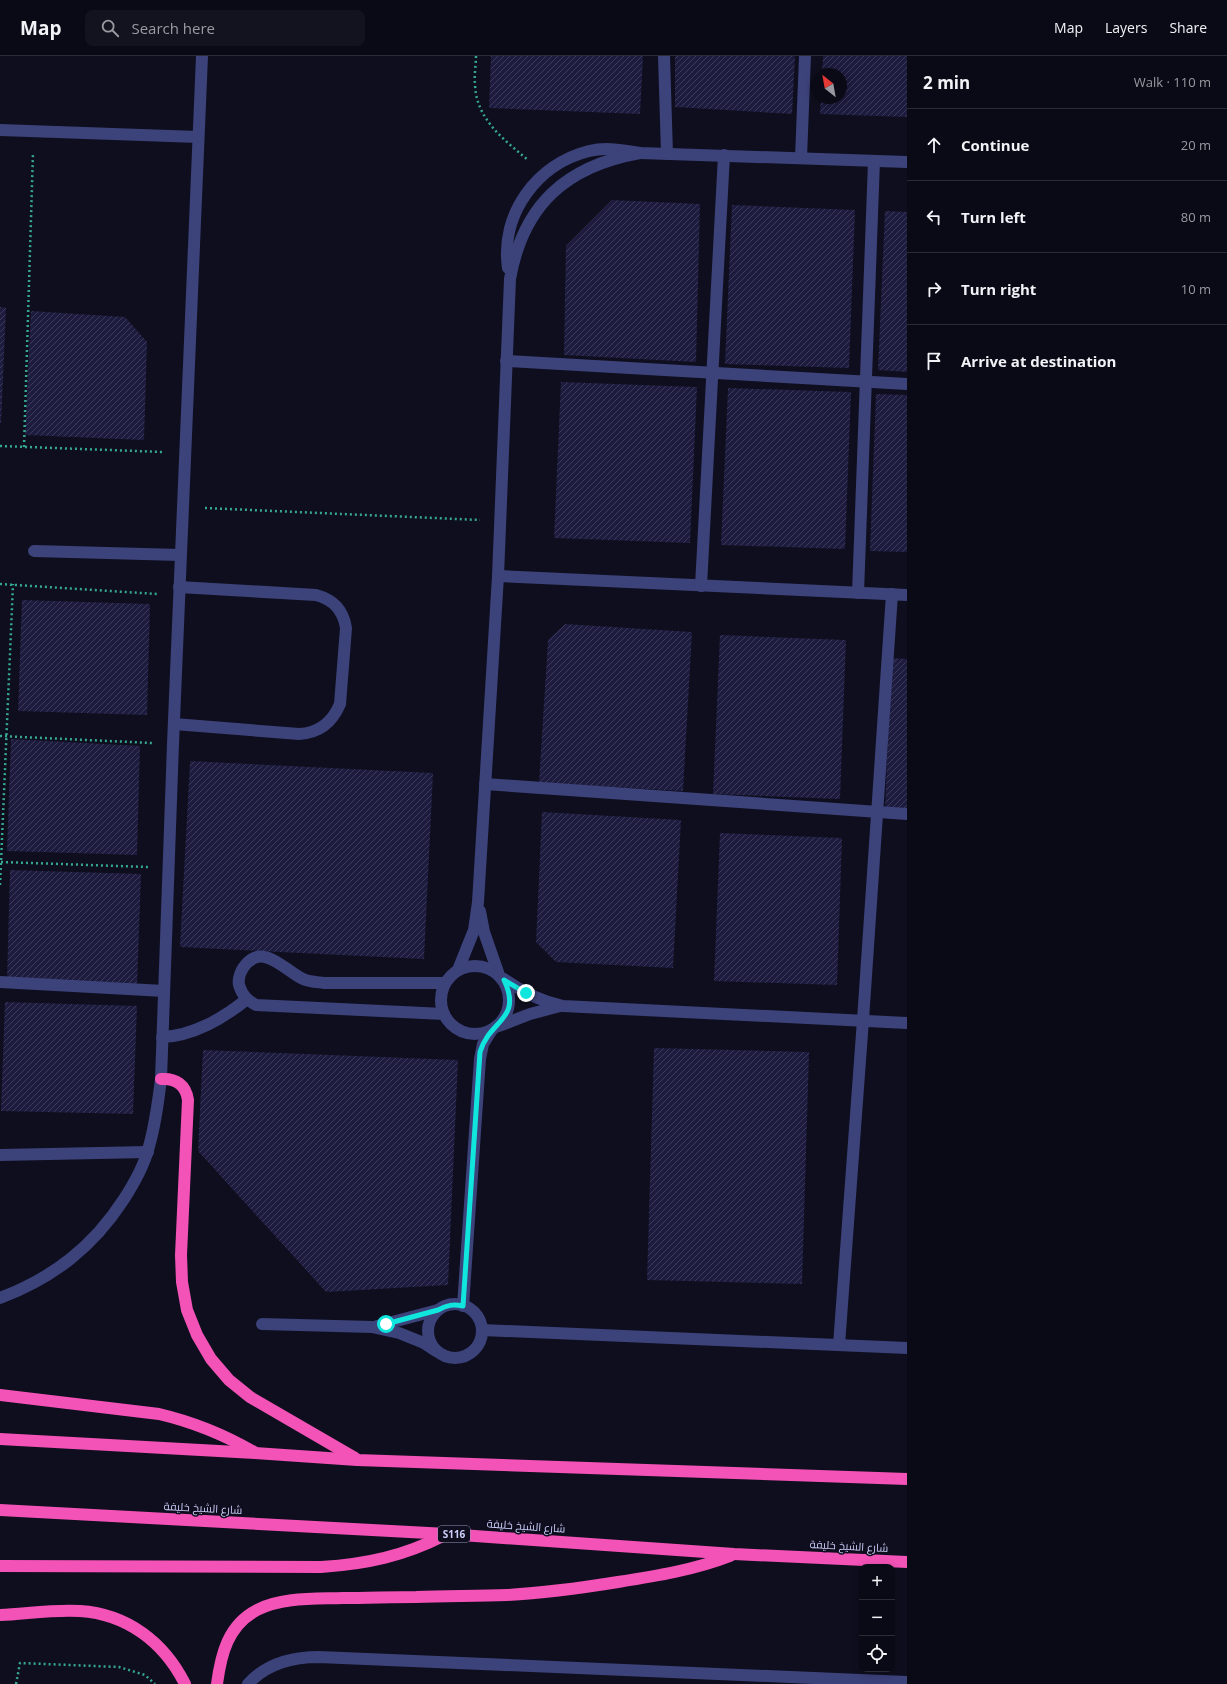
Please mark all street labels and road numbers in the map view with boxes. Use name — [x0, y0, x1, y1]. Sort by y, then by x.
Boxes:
street label: شارع الشيخ خليفة — [163, 1498, 243, 1518]
street label: شارع الشيخ خليفة — [486, 1515, 566, 1537]
road number: S116 — [438, 1526, 470, 1542]
street label: شارع الشيخ خليفة — [809, 1536, 889, 1556]

